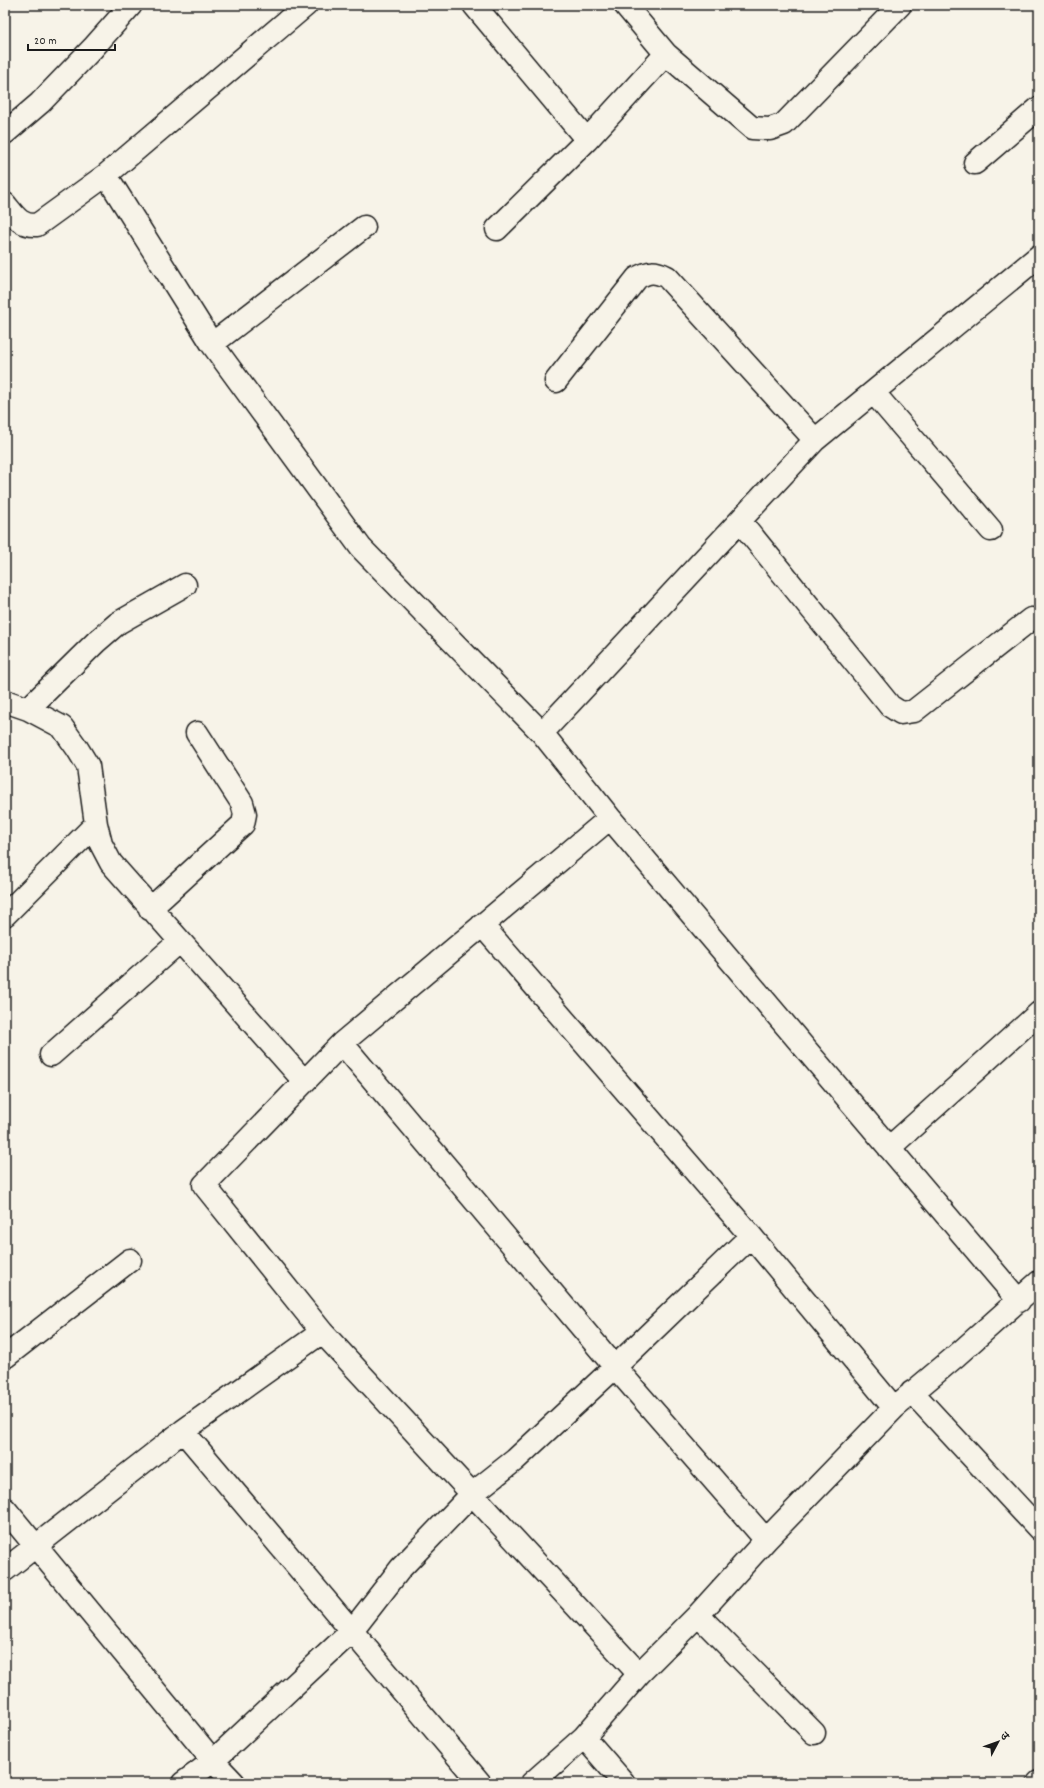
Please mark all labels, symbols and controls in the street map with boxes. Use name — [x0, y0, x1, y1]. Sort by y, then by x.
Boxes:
scale bar — [28, 26, 115, 52]
text: 20 m — [34, 33, 57, 50]
north arrow — [978, 1722, 1018, 1762]
text: उ — [995, 1728, 1013, 1745]

